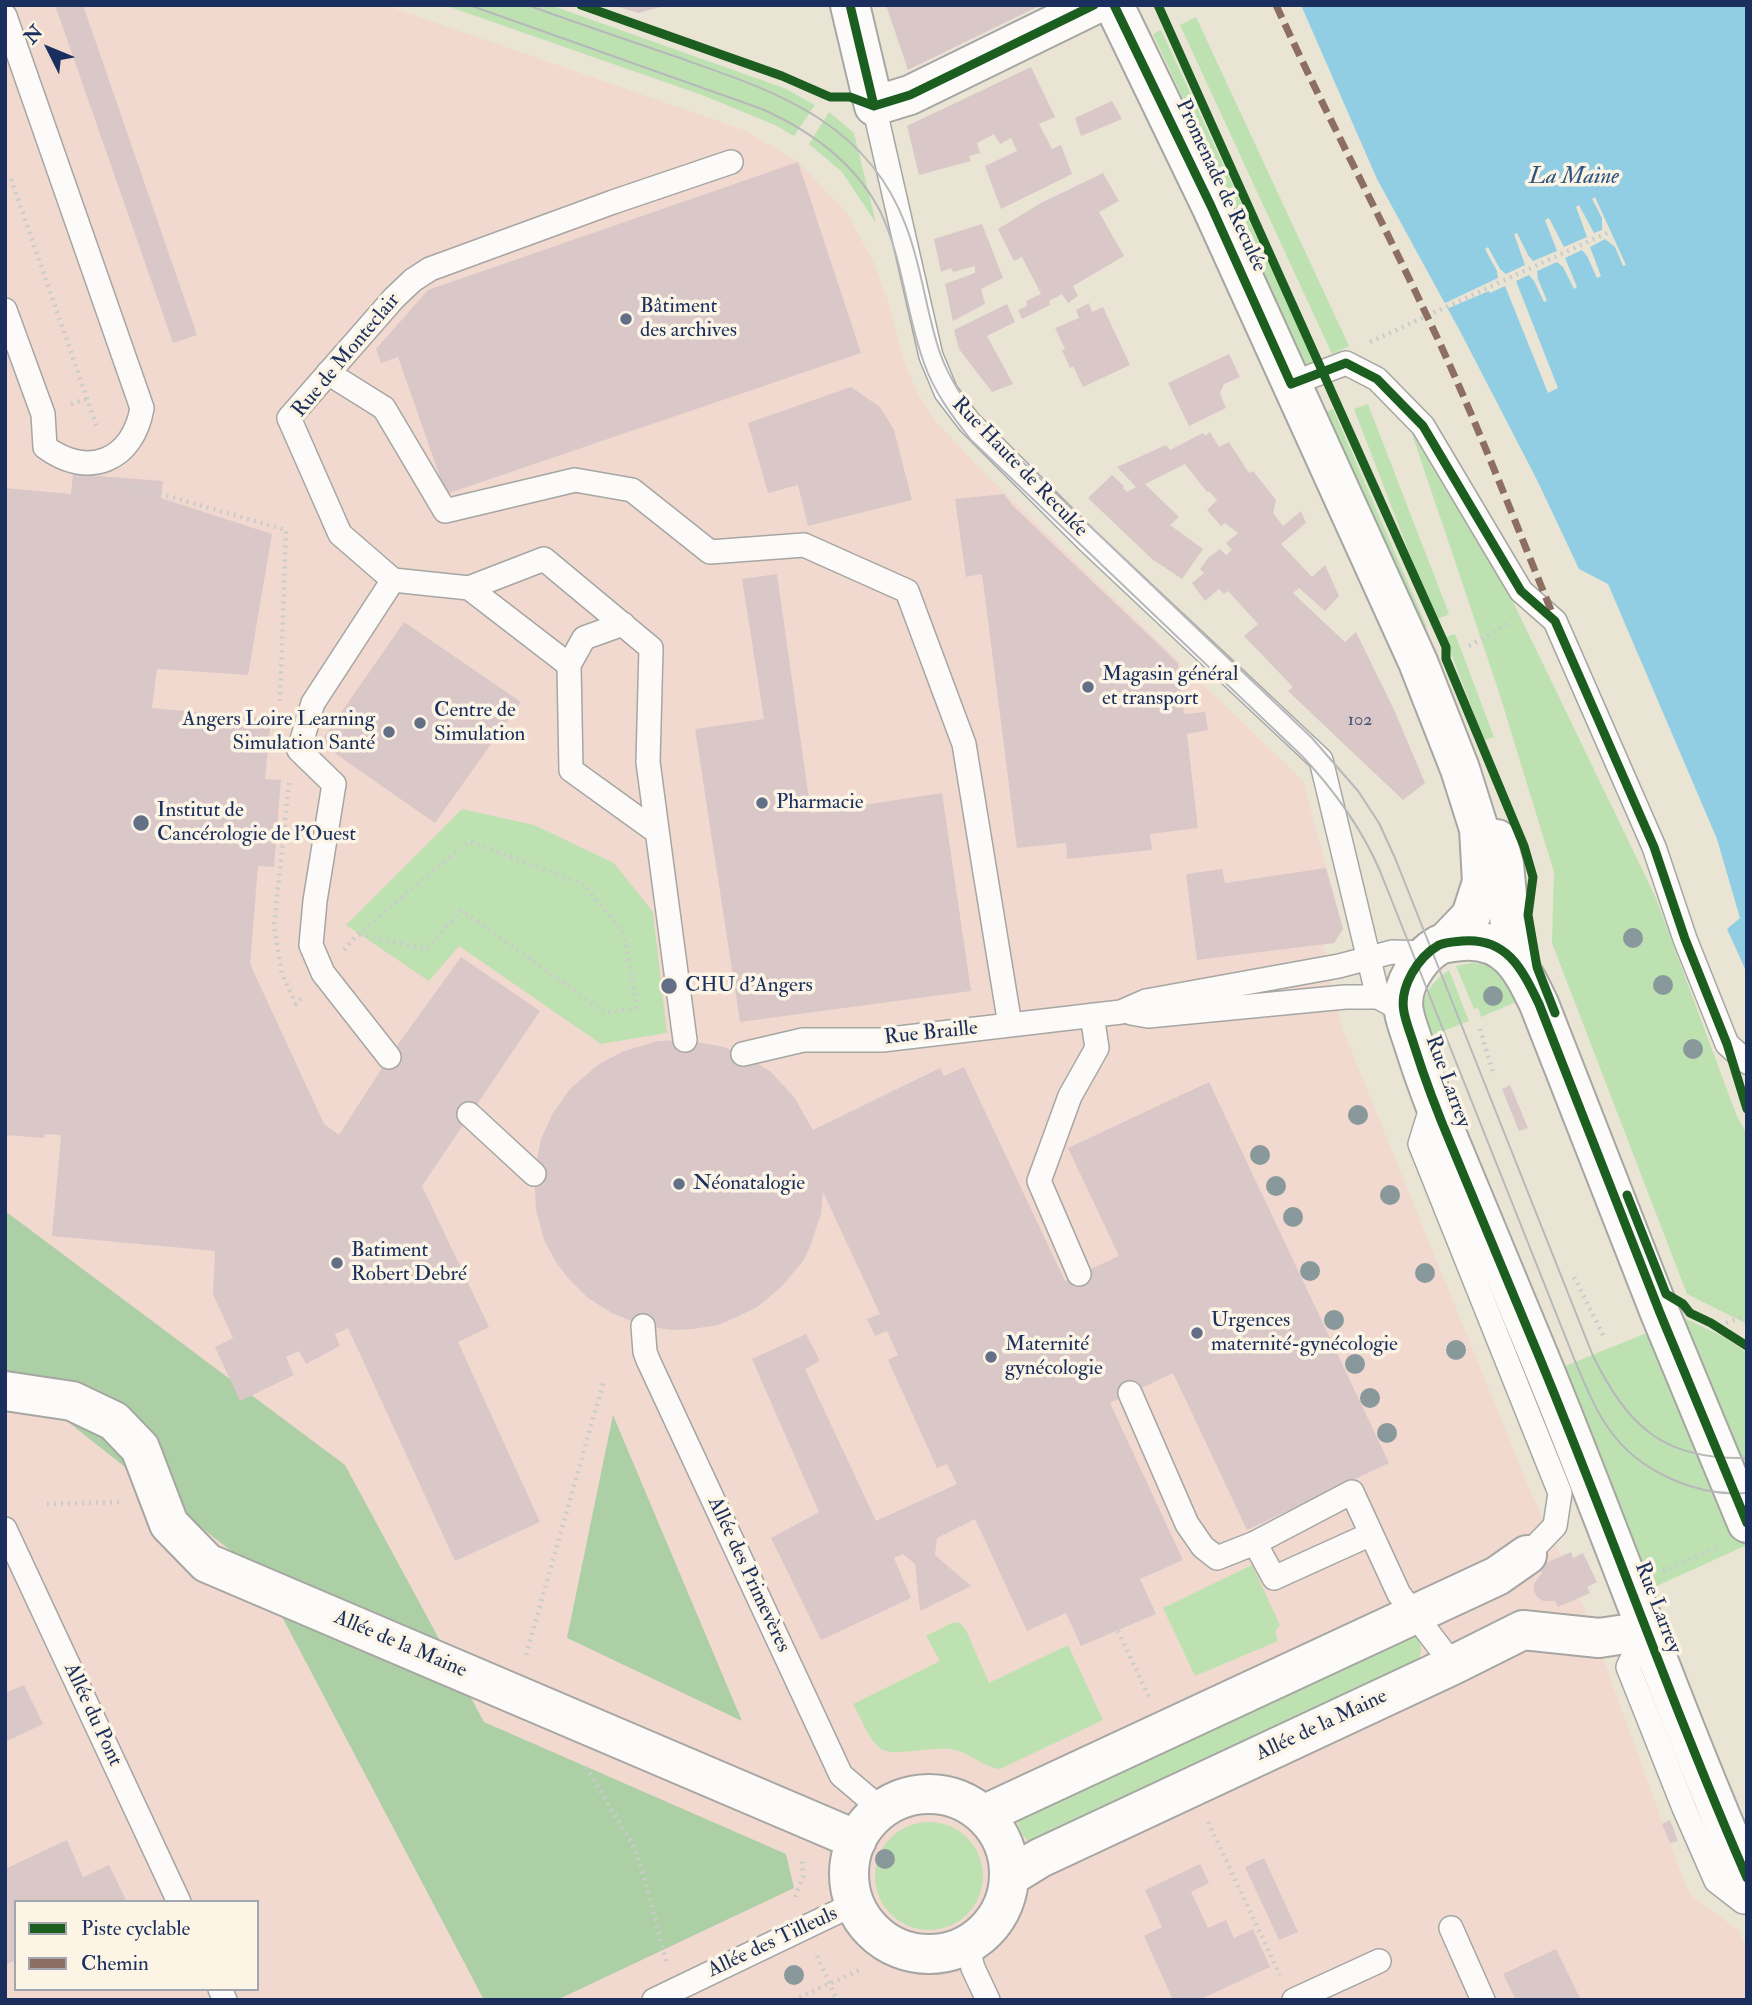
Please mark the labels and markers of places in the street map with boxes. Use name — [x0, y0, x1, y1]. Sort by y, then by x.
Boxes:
place label: Bâtiment des archives — [640, 294, 737, 344]
marker: Bâtiment des archives — [618, 311, 634, 327]
place label: Magasin général et transport — [1102, 662, 1238, 712]
marker: Magasin général et transport — [1080, 679, 1096, 695]
place label: Centre de Simulation — [434, 698, 525, 748]
place label: Angers Loire Learning Simulation Santé — [182, 707, 375, 757]
marker: Centre de Simulation — [412, 715, 428, 731]
marker: Angers Loire Learning Simulation Santé — [381, 724, 397, 740]
place label: Pharmacie — [776, 790, 863, 816]
marker: Pharmacie — [754, 795, 770, 811]
place label: Institut de Cancérologie de l'Ouest — [157, 798, 356, 848]
marker: Institut de Cancérologie de l'Ouest — [131, 813, 151, 833]
place label: CHU d'Angers — [685, 973, 813, 999]
marker: CHU d'Angers — [659, 976, 679, 996]
place label: Néonatalogie — [693, 1171, 805, 1197]
marker: Néonatalogie — [671, 1176, 687, 1192]
place label: Batiment Robert Debré — [351, 1238, 467, 1288]
marker: Batiment Robert Debré — [329, 1255, 345, 1271]
place label: Urgences maternité-gynécologie — [1211, 1308, 1398, 1358]
marker: Urgences maternité-gynécologie — [1189, 1325, 1205, 1341]
place label: Maternité gynécologie — [1005, 1332, 1103, 1382]
marker: Maternité gynécologie — [983, 1349, 999, 1365]

